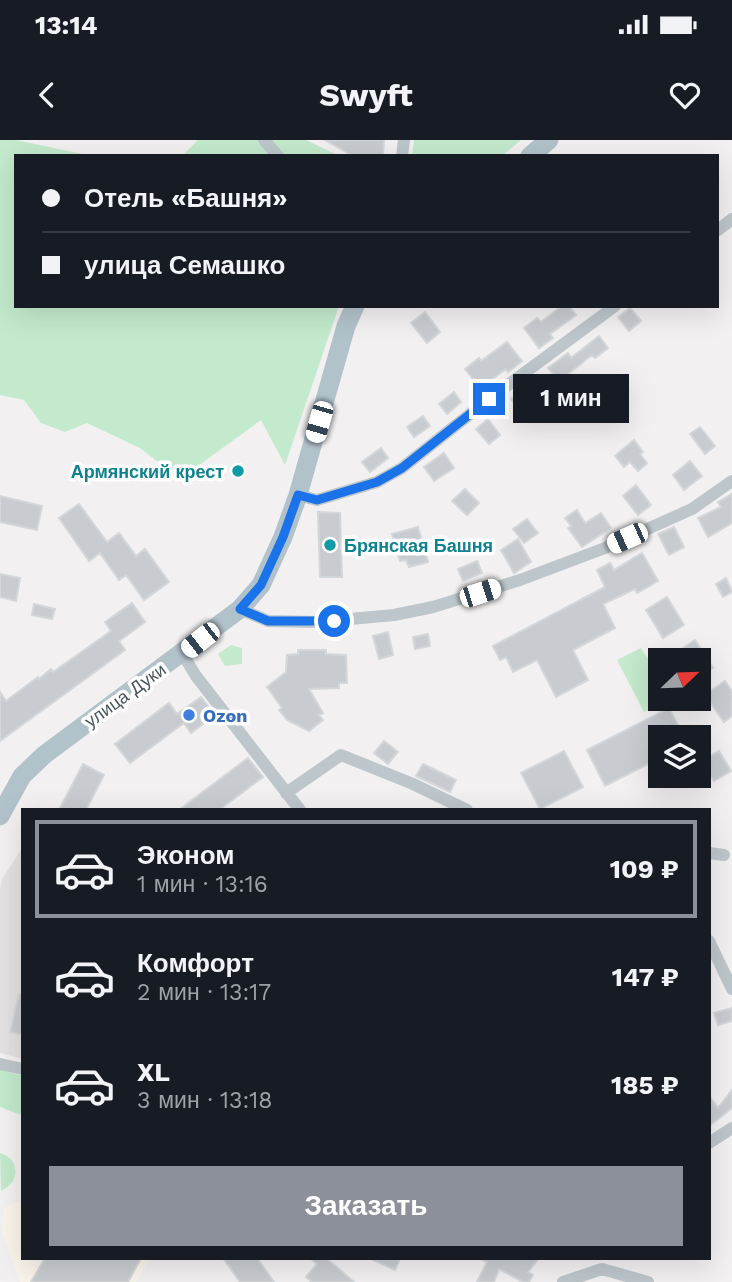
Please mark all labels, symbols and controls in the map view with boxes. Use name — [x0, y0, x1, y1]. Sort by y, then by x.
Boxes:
text: 13:14 — [35, 10, 97, 40]
icon: back — [28, 76, 66, 114]
text: Swyft — [319, 76, 413, 114]
icon: heart — [666, 76, 704, 114]
text: Отель «Башня» — [84, 183, 287, 213]
text: улица Семашко — [84, 250, 285, 280]
callout: 1 мин — [514, 374, 629, 424]
route end — [473, 383, 505, 415]
text: 1 мин — [540, 385, 602, 412]
car — [304, 399, 335, 445]
place label: Армянский крест — [71, 461, 224, 482]
marker: Армянский крест — [230, 463, 246, 479]
car — [604, 520, 651, 556]
place label: Брянская Башня — [344, 535, 493, 556]
marker: Брянская Башня — [322, 537, 338, 553]
car — [457, 577, 504, 609]
route start — [318, 605, 350, 637]
car — [177, 619, 224, 661]
north arrow — [648, 648, 710, 710]
map controls — [648, 648, 711, 788]
street label: улица Дуки — [80, 659, 170, 731]
place label: Ozon — [203, 705, 247, 726]
marker: Ozon — [181, 707, 197, 723]
button: layers — [648, 725, 711, 788]
icon: car — [53, 838, 116, 901]
text: Эконом — [137, 840, 235, 870]
text: 109 ₽ — [610, 854, 679, 884]
text: 1 мин · 13:16 — [137, 871, 268, 898]
icon: car — [53, 946, 116, 1009]
text: Комфорт — [137, 948, 254, 978]
text: 147 ₽ — [612, 962, 679, 992]
text: 2 мин · 13:17 — [137, 979, 271, 1006]
icon: car — [53, 1054, 116, 1117]
text: XL — [137, 1057, 170, 1087]
text: 185 ₽ — [611, 1070, 679, 1100]
text: 3 мин · 13:18 — [137, 1087, 272, 1114]
button: Заказать — [49, 1166, 683, 1246]

